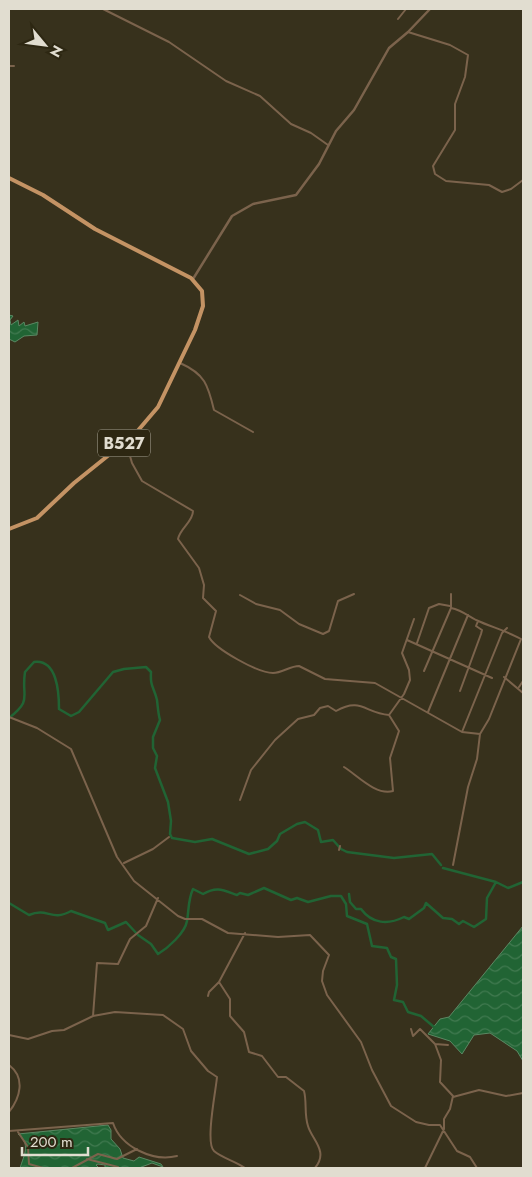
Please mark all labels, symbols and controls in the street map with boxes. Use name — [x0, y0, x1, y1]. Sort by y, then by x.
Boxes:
north arrow — [20, 20, 70, 70]
text: N — [45, 42, 68, 61]
road number: B527 — [98, 429, 150, 456]
scale bar — [22, 1124, 89, 1156]
text: 200 m — [30, 1131, 73, 1153]

